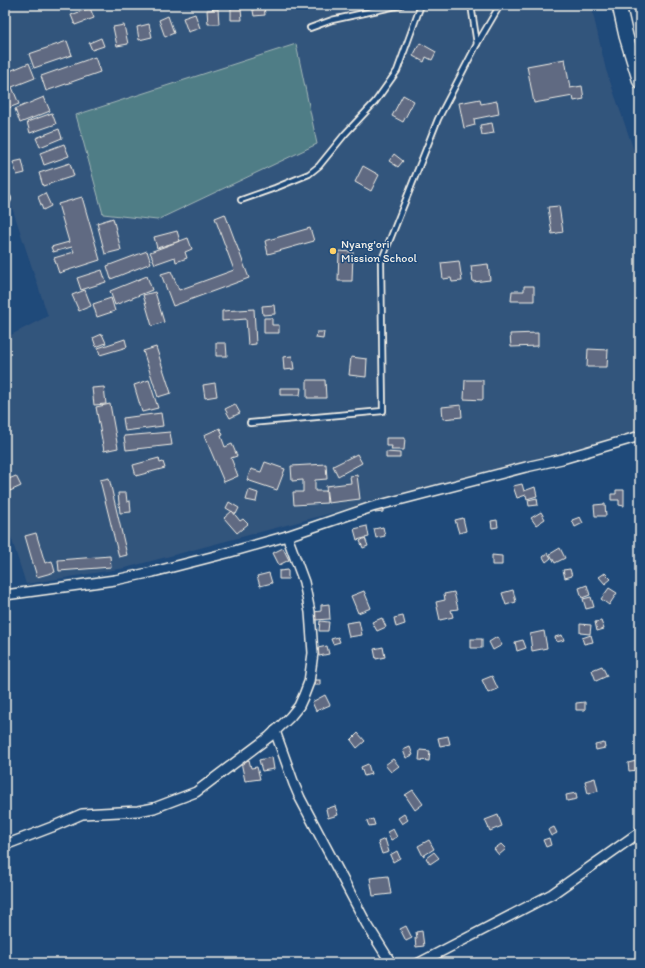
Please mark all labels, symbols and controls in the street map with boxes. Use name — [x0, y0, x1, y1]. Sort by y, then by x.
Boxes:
place label: Nyang'ori Mission School — [341, 237, 418, 265]
marker: Nyang'ori Mission School — [328, 246, 338, 256]

